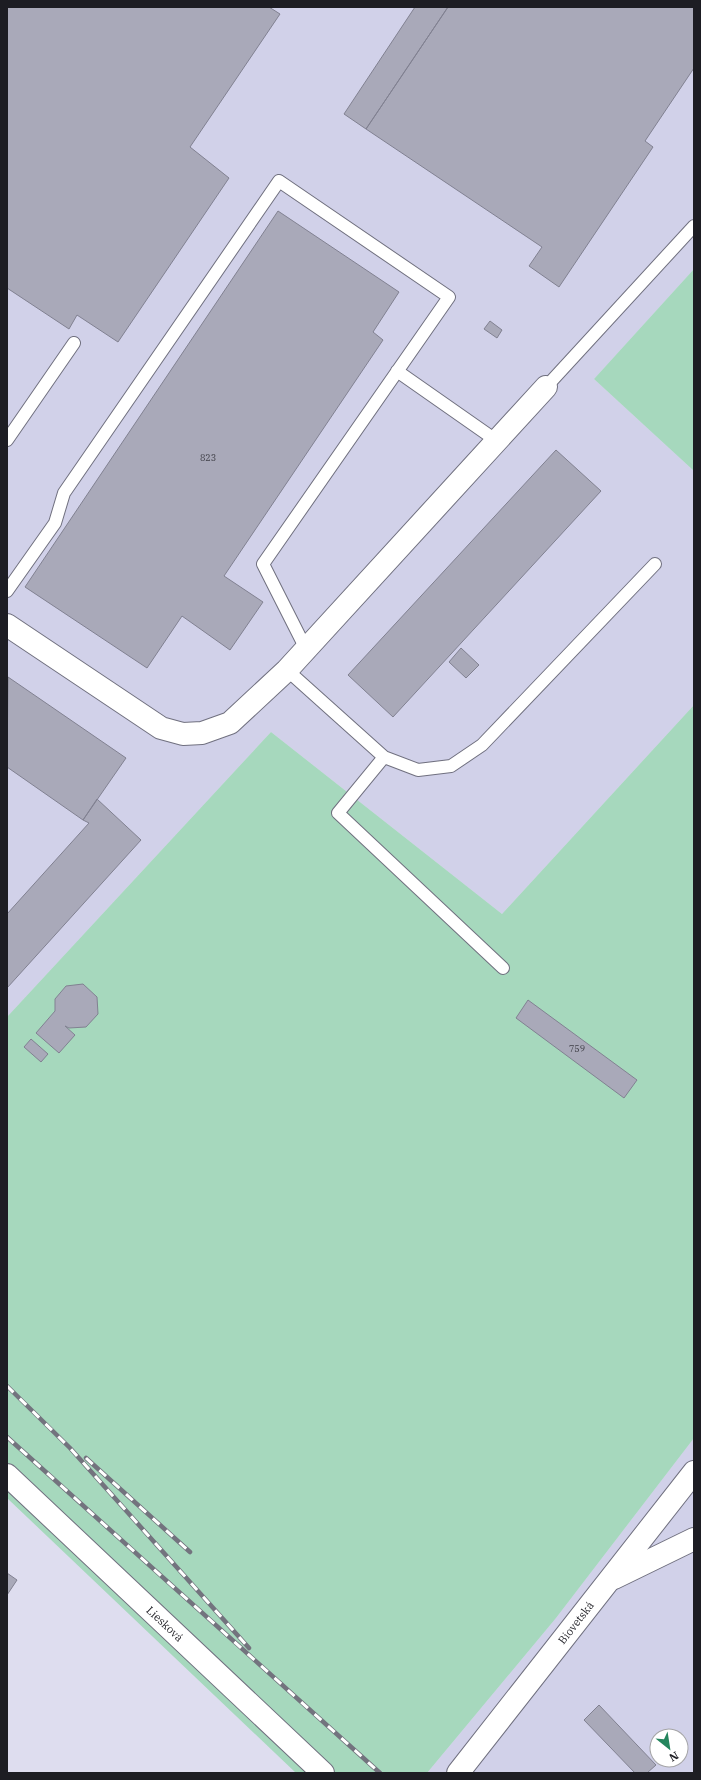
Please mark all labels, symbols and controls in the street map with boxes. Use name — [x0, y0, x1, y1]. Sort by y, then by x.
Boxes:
house number: 823 — [200, 452, 216, 463]
house number: 759 — [569, 1043, 585, 1054]
street label: Biovetská — [555, 1599, 597, 1647]
street label: Liesková — [144, 1603, 186, 1645]
north arrow — [649, 1728, 689, 1768]
text: N — [666, 1748, 681, 1765]

